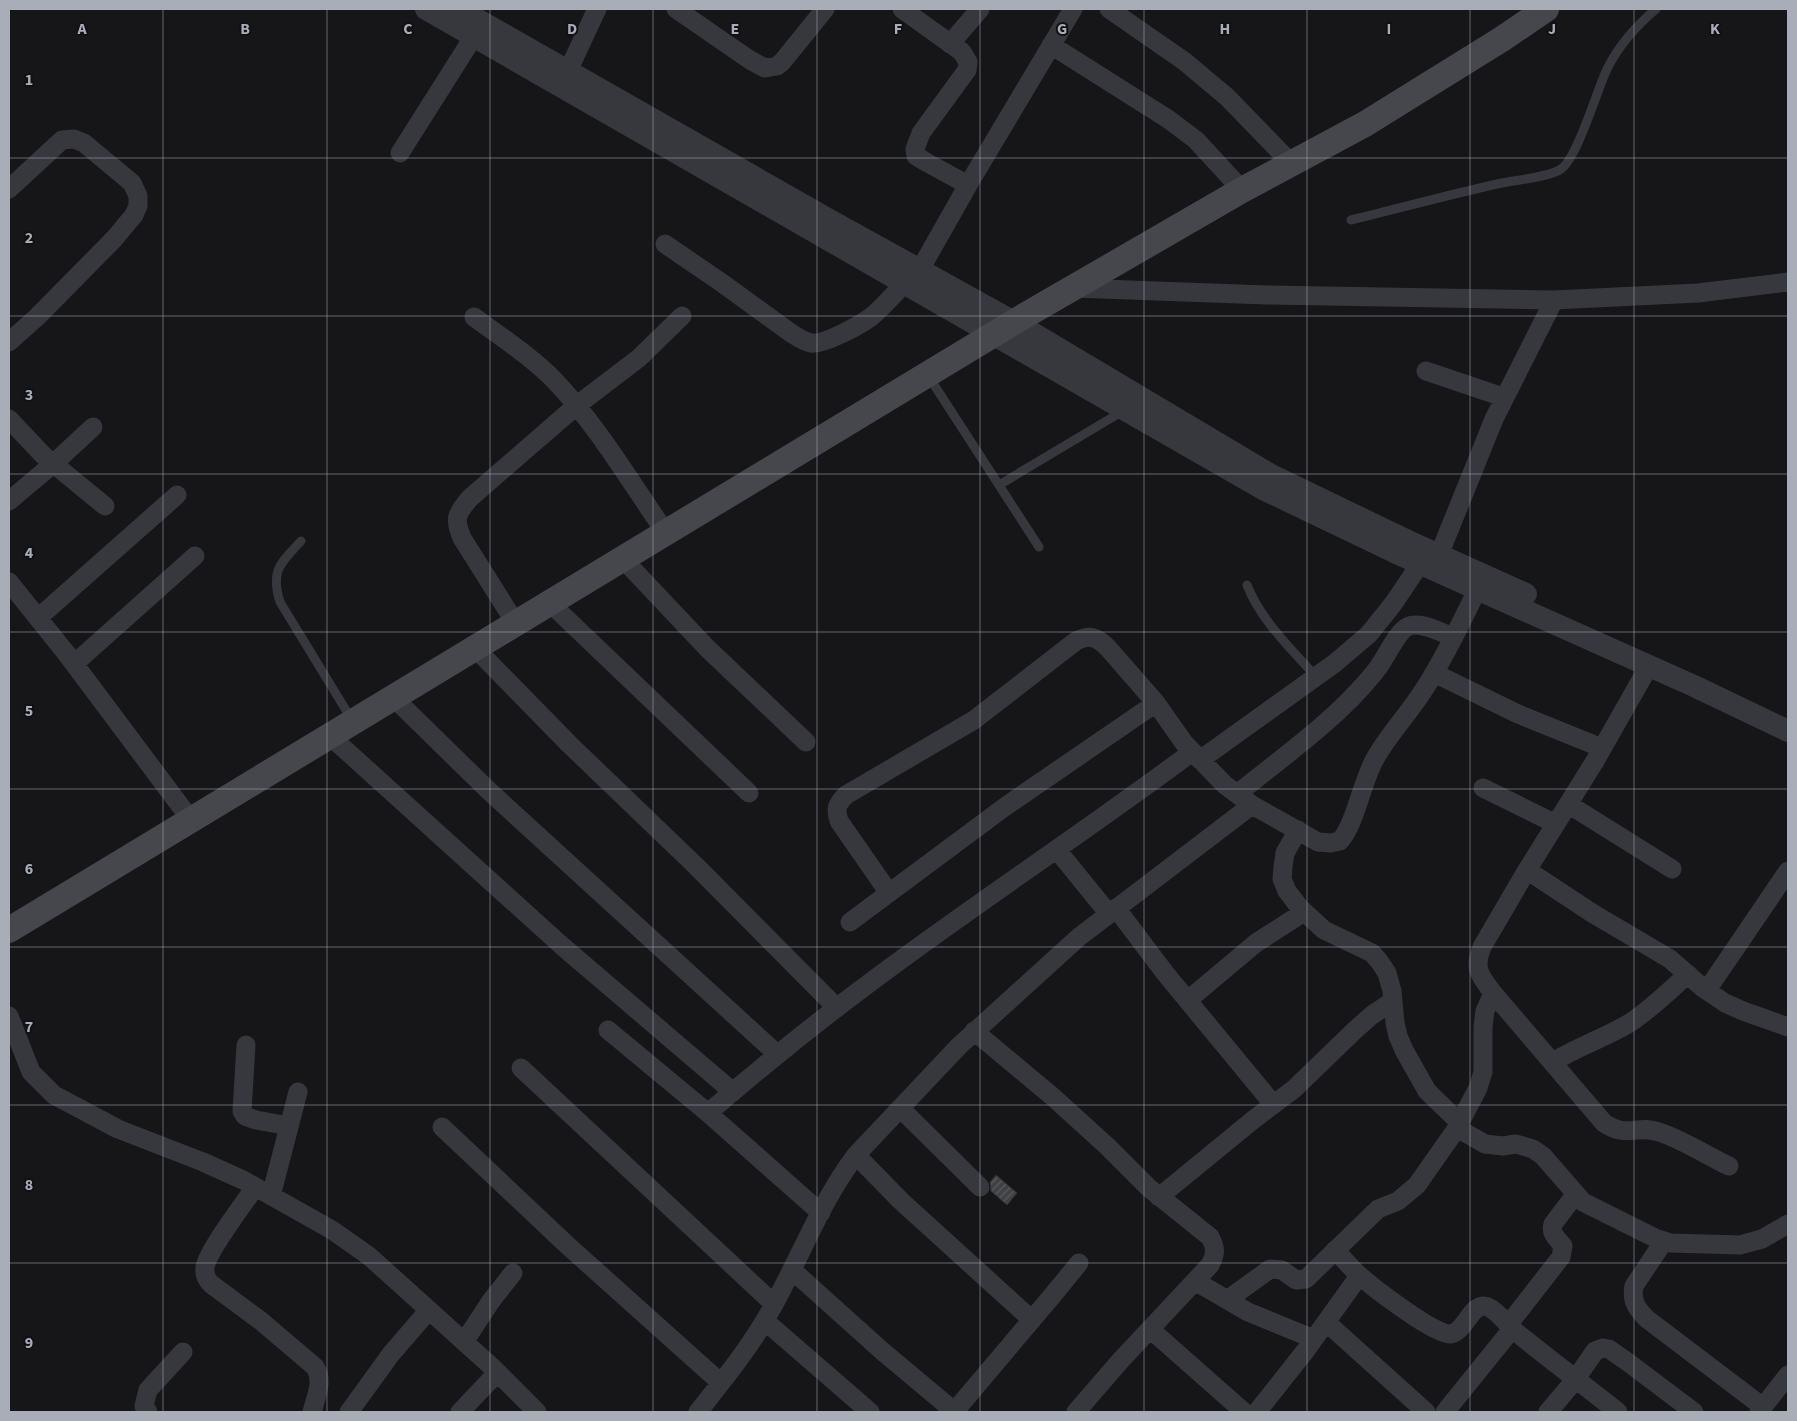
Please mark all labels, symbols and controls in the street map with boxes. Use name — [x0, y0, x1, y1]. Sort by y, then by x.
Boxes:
text: A — [76, 18, 87, 40]
text: B — [240, 18, 250, 40]
text: C — [403, 18, 413, 40]
text: D — [567, 18, 577, 40]
text: E — [731, 18, 739, 40]
text: F — [894, 18, 902, 40]
text: G — [1057, 18, 1067, 40]
text: H — [1220, 18, 1230, 40]
text: I — [1387, 18, 1391, 40]
text: J — [1548, 18, 1556, 40]
text: K — [1710, 18, 1720, 40]
text: 1 — [25, 69, 33, 91]
text: 2 — [25, 227, 33, 249]
text: 3 — [25, 384, 33, 406]
text: 4 — [25, 542, 34, 564]
text: 5 — [25, 700, 33, 722]
text: 6 — [25, 858, 33, 880]
text: 7 — [25, 1016, 33, 1038]
text: 8 — [25, 1174, 33, 1196]
text: 9 — [25, 1332, 33, 1354]

